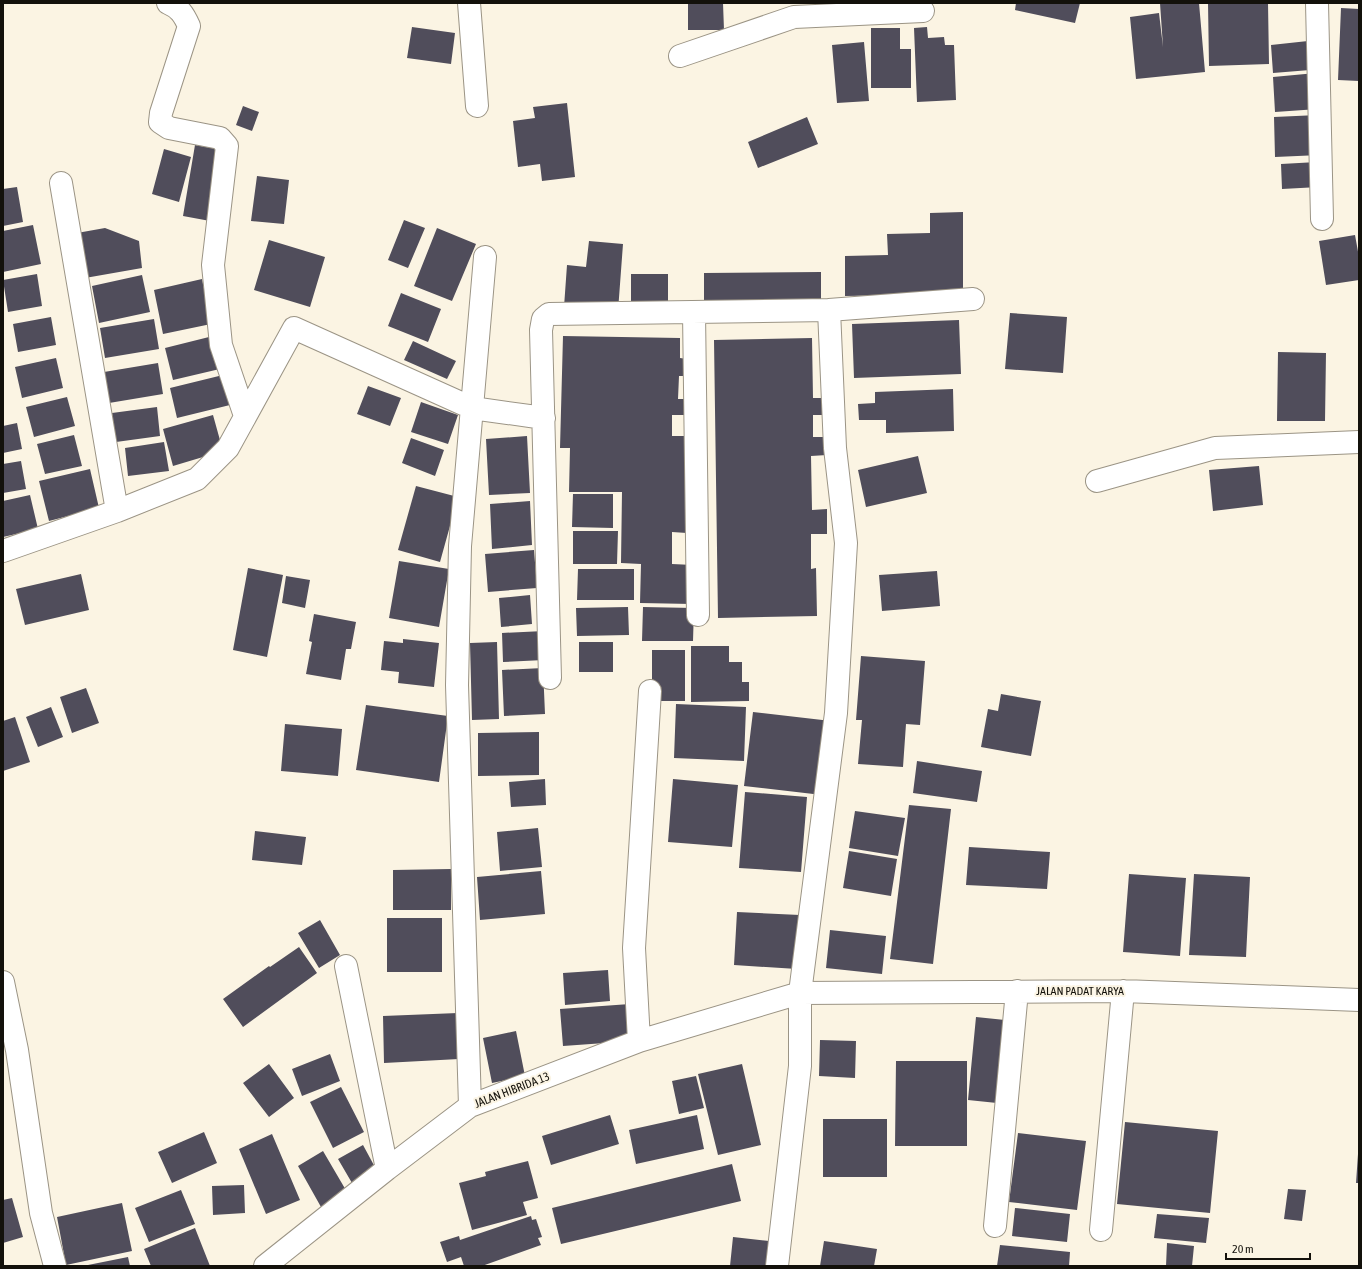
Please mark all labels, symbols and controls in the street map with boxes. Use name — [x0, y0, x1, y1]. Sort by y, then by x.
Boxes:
street label: JALAN PADAT KARYA — [1036, 984, 1124, 998]
street label: JALAN HIBRIDA 13 — [472, 1069, 552, 1111]
scale bar — [1226, 1235, 1310, 1261]
text: 20 m — [1232, 1242, 1254, 1256]

